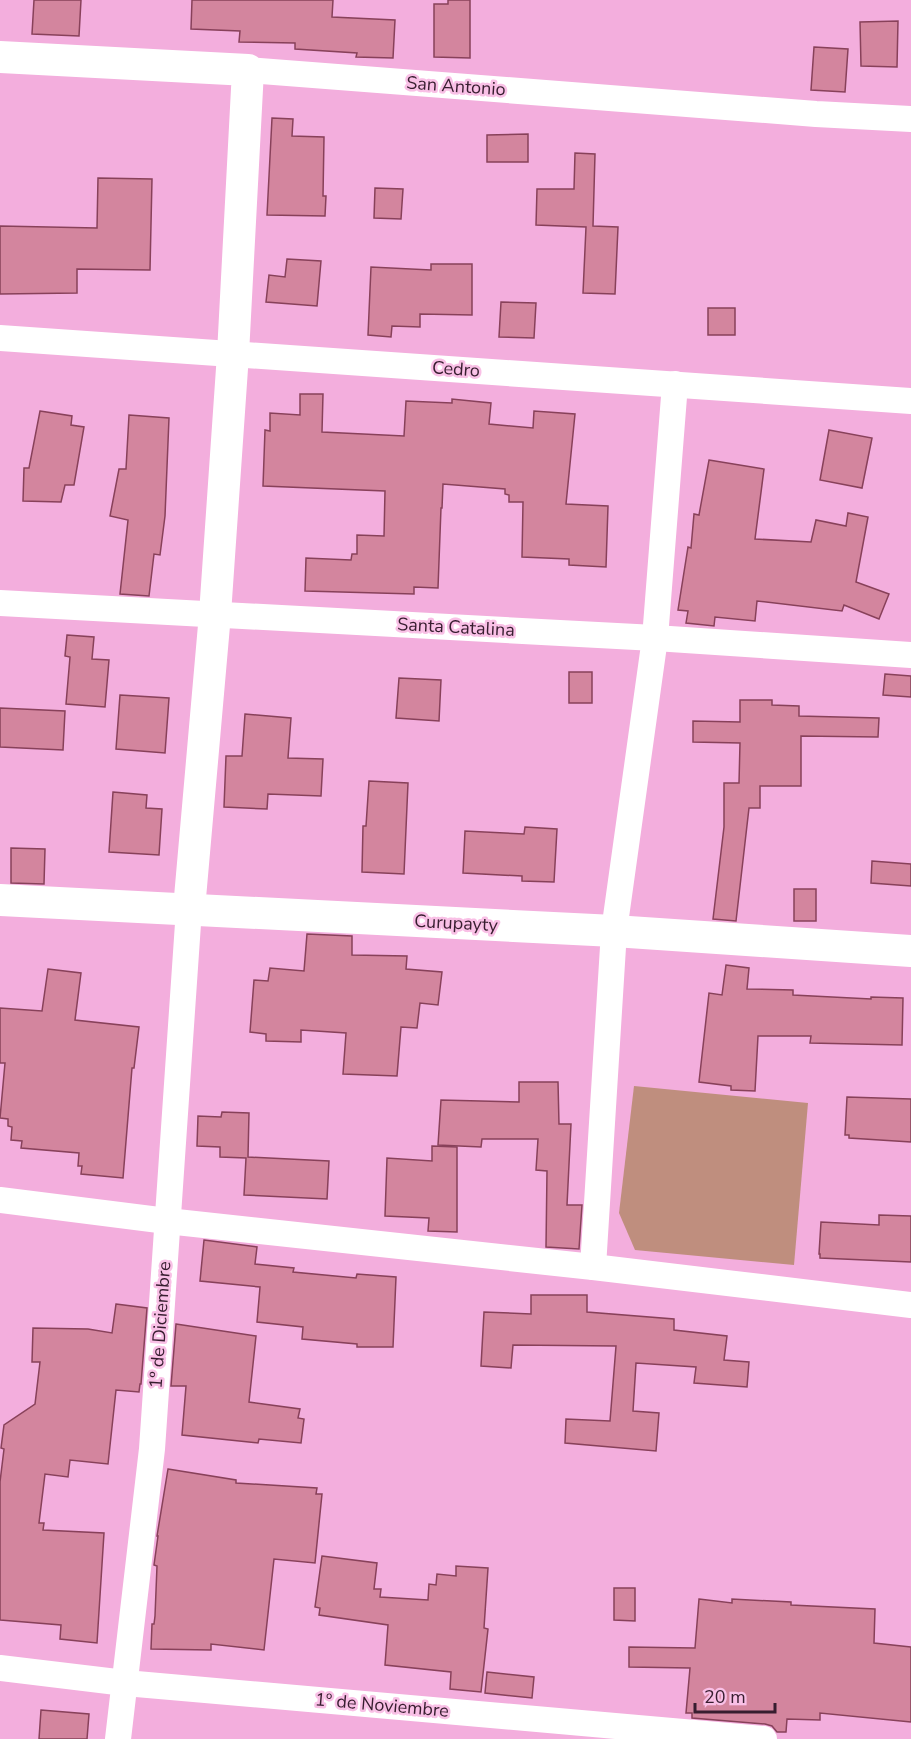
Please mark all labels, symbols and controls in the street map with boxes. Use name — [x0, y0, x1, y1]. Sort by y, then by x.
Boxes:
street label: San Antonio — [406, 71, 506, 101]
street label: Cedro — [431, 355, 481, 383]
street label: Santa Catalina — [397, 612, 515, 642]
street label: Curupayty — [414, 909, 499, 937]
street label: 1º de Diciembre — [144, 1260, 176, 1390]
scale bar — [695, 1676, 774, 1714]
text: 20 m — [704, 1685, 746, 1709]
street label: 1º de Noviembre — [314, 1687, 450, 1723]

